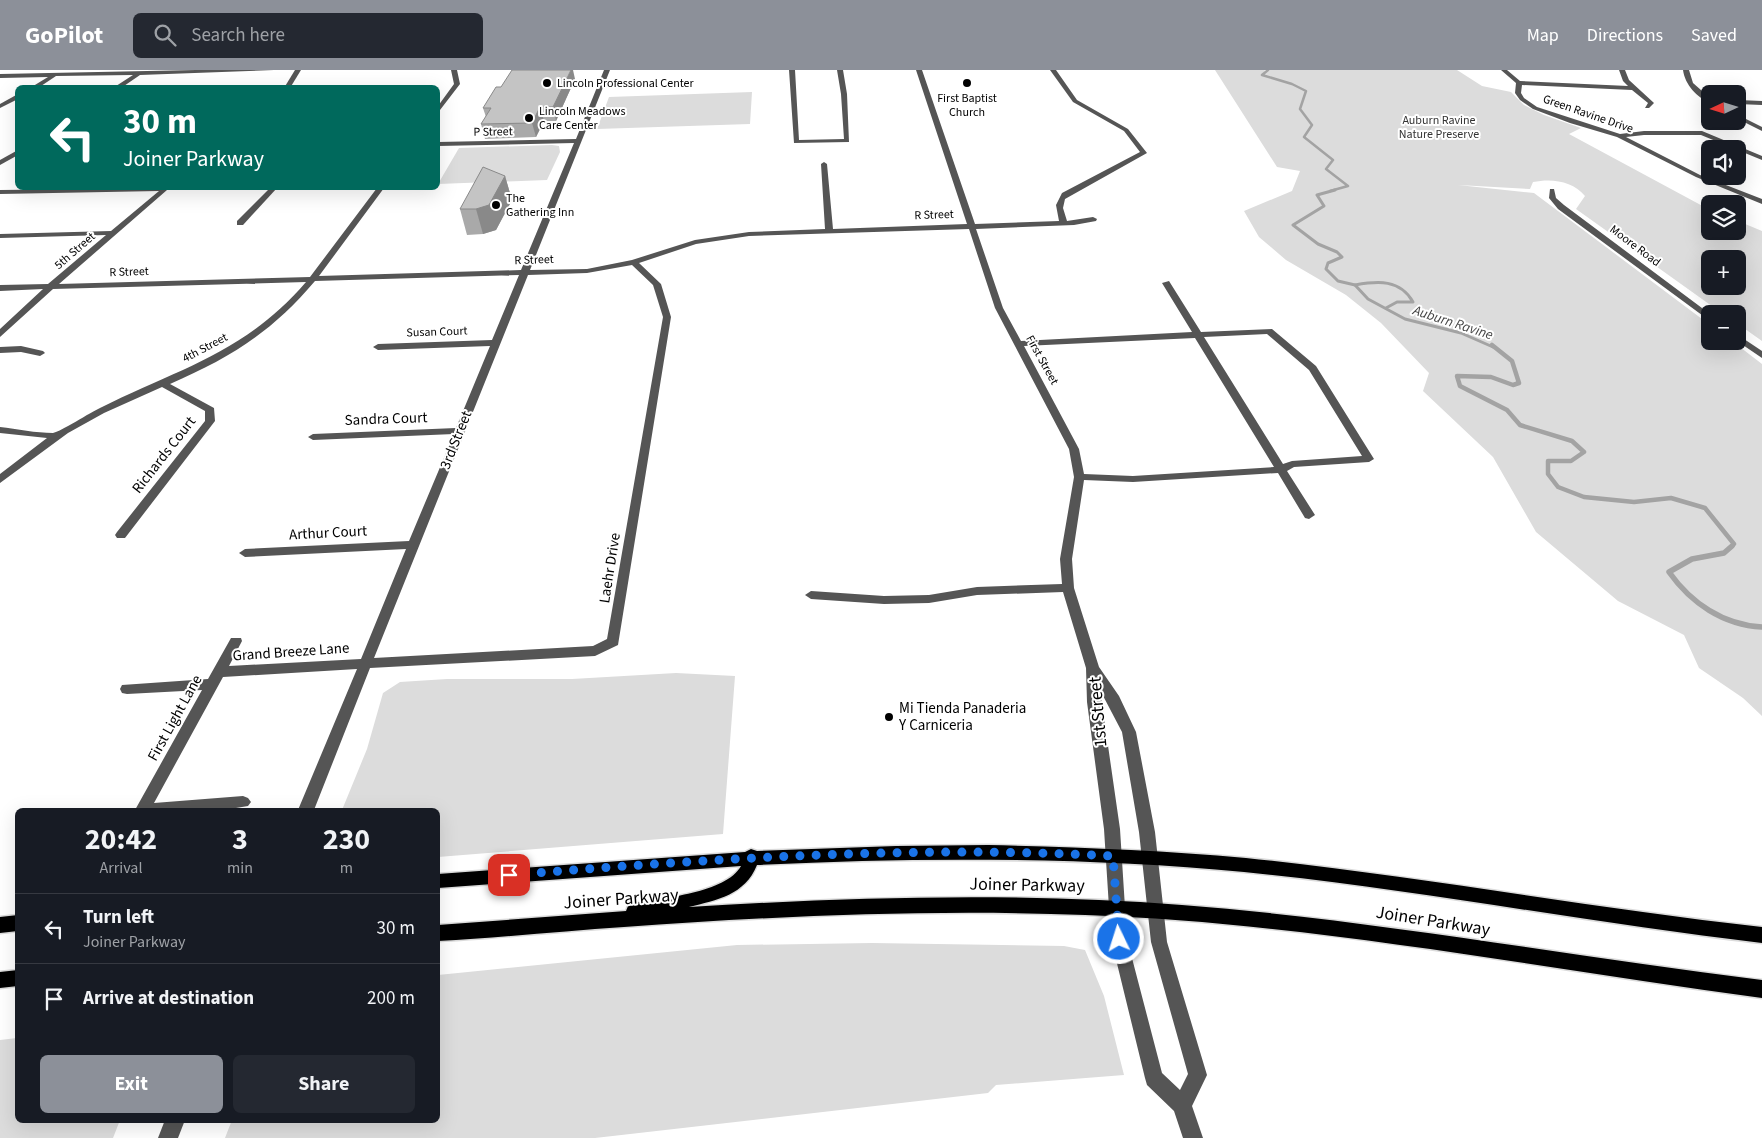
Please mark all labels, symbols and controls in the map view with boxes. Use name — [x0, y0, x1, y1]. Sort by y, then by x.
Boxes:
search box — [133, 13, 483, 58]
text: GoPilot — [25, 18, 103, 53]
icon: search — [151, 21, 179, 49]
text: Search here — [191, 22, 285, 49]
text: Map — [1527, 23, 1559, 48]
text: Directions — [1587, 23, 1663, 48]
text: Saved — [1691, 23, 1737, 48]
place label: Lincoln Professional Center — [557, 75, 695, 92]
marker: Lincoln Professional Center — [541, 77, 553, 89]
marker: First Baptist Church — [961, 77, 973, 89]
north arrow — [1701, 85, 1746, 130]
map controls — [1701, 85, 1746, 350]
place label: First Baptist Church — [937, 90, 997, 121]
street label: Green Ravine Drive — [1540, 91, 1636, 137]
text: 30 m — [123, 97, 197, 147]
place label: Lincoln Meadows Care Center — [539, 103, 625, 134]
icon: left — [40, 105, 105, 170]
marker: Lincoln Meadows Care Center — [523, 112, 535, 124]
park label: Auburn Ravine Nature Preserve — [1399, 112, 1479, 143]
street label: P Street — [473, 123, 513, 141]
button: sound — [1701, 140, 1746, 185]
text: Joiner Parkway — [123, 143, 264, 175]
place label: The Gathering Inn — [506, 190, 574, 221]
button: layers — [1701, 195, 1746, 240]
marker: The Gathering Inn — [490, 199, 502, 211]
street label: R Street — [914, 206, 954, 224]
street label: Moore Road — [1606, 221, 1664, 271]
street label: 5th Street — [51, 229, 99, 273]
button: + — [1701, 250, 1746, 295]
street label: R Street — [514, 251, 554, 269]
street label: R Street — [109, 263, 149, 281]
water label: Auburn Ravine — [1410, 300, 1496, 345]
button: − — [1701, 305, 1746, 350]
street label: Susan Court — [406, 322, 468, 342]
street label: 4th Street — [179, 329, 231, 367]
street label: First Street — [1021, 332, 1063, 388]
street label: Sandra Court — [344, 407, 428, 431]
street label: 3rd Street — [435, 408, 477, 472]
street label: Richards Court — [127, 412, 201, 498]
street label: Arthur Court — [288, 520, 368, 546]
street label: Laehr Drive — [594, 531, 626, 605]
street label: Grand Breeze Lane — [232, 637, 350, 667]
street label: First Light Lane — [143, 671, 207, 765]
street label: 1st Street — [1082, 676, 1114, 748]
place label: Mi Tienda Panaderia Y Carniceria — [898, 698, 1026, 736]
marker: Mi Tienda Panaderia Y Carniceria — [883, 711, 895, 723]
text: 20:42 — [85, 818, 157, 861]
text: 3 — [232, 818, 248, 861]
text: 230 — [323, 818, 370, 861]
pin — [488, 854, 530, 896]
text: Arrival — [99, 857, 142, 879]
text: min — [227, 857, 253, 879]
text: m — [340, 857, 353, 879]
icon: arrive — [495, 861, 523, 889]
street label: Joiner Parkway — [969, 871, 1085, 899]
street label: Joiner Parkway — [563, 882, 680, 915]
street label: Joiner Parkway — [1374, 900, 1492, 942]
text: Turn left — [83, 904, 154, 931]
position arrow — [1092, 912, 1144, 964]
icon: left — [40, 915, 68, 943]
text: 30 m — [377, 915, 415, 942]
text: Joiner Parkway — [83, 931, 186, 953]
icon: arrive — [40, 985, 68, 1013]
text: Arrive at destination — [83, 985, 254, 1012]
text: 200 m — [367, 985, 415, 1012]
button: Exit — [40, 1055, 223, 1113]
button: Share — [233, 1055, 415, 1113]

